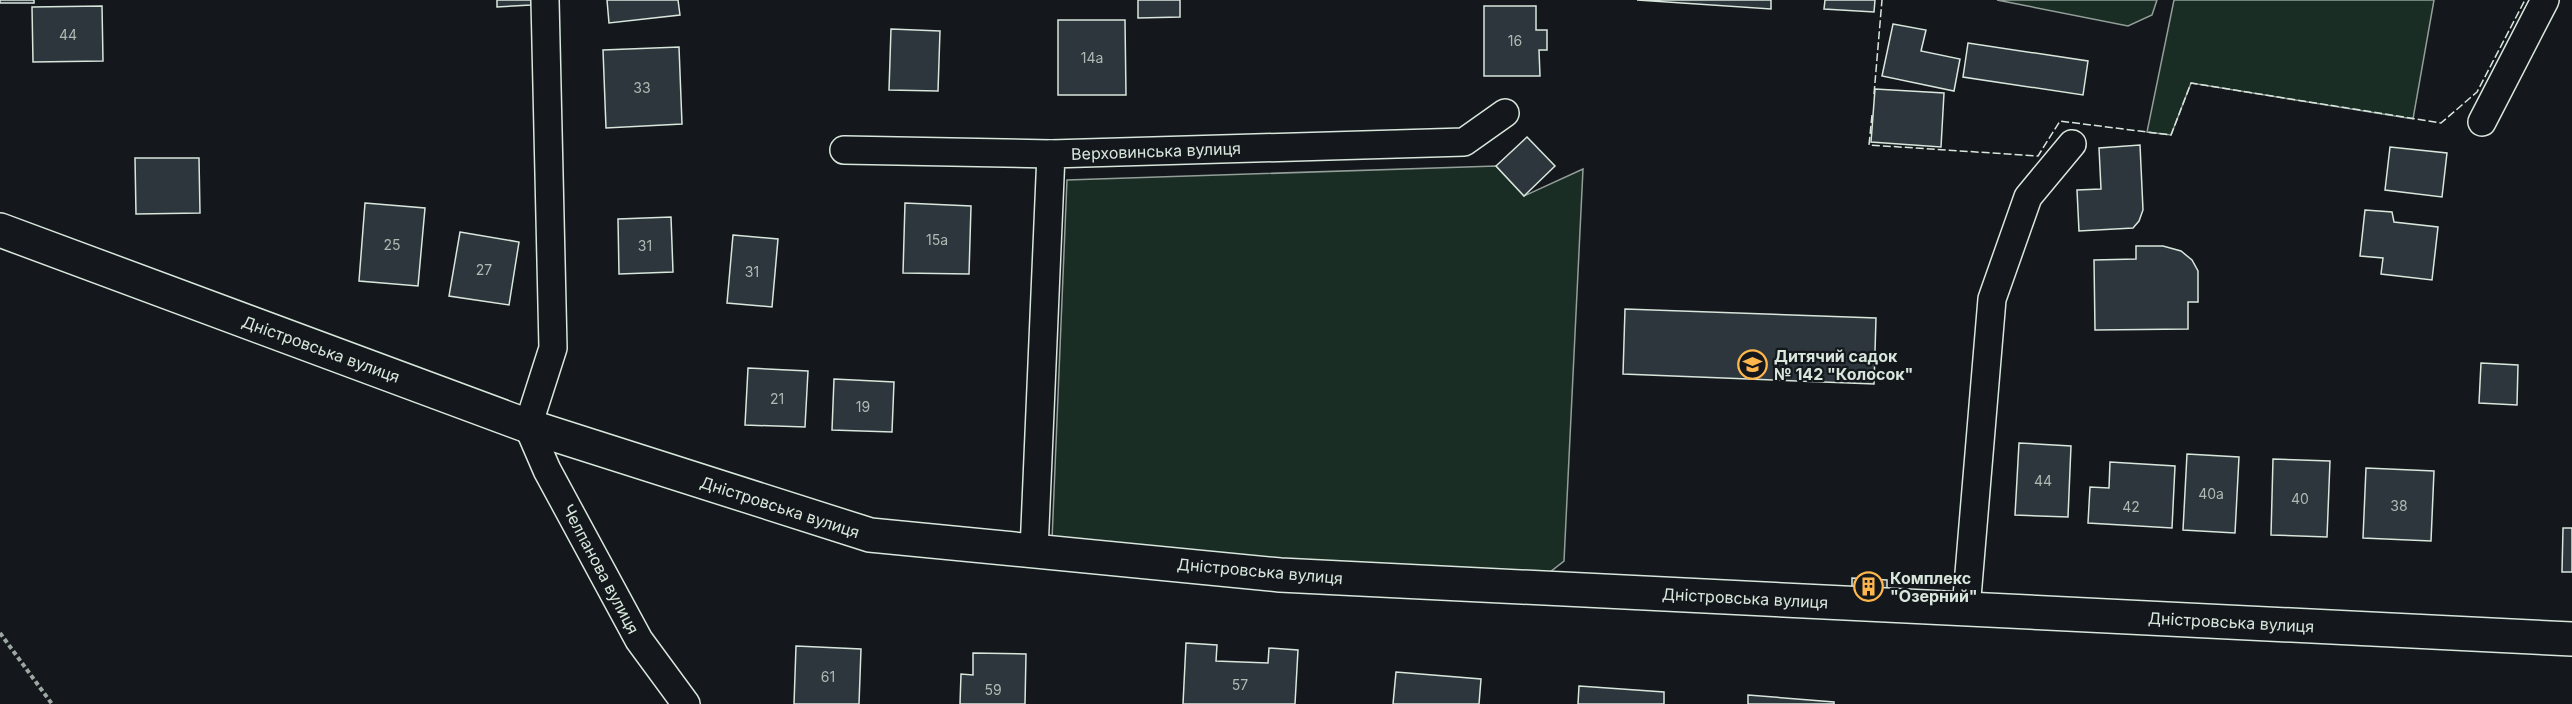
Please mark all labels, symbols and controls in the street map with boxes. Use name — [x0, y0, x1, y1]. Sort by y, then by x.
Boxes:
house number: 44 — [59, 26, 77, 43]
house number: 16 — [1508, 32, 1522, 49]
house number: 14а — [1081, 49, 1103, 66]
house number: 33 — [633, 79, 651, 96]
street label: Верховинська вулиця — [1071, 138, 1241, 164]
house number: 15а — [926, 231, 948, 248]
house number: 25 — [383, 236, 401, 253]
house number: 31 — [638, 237, 652, 254]
house number: 27 — [476, 261, 492, 278]
house number: 31 — [745, 263, 759, 280]
street label: Дністровська вулиця — [239, 311, 403, 387]
place label: Дитячий садок № 142 "Колосок" — [1774, 346, 1913, 384]
school or university icon: Дитячий садок № 142 "Колосок" — [1737, 349, 1769, 381]
house number: 21 — [770, 390, 784, 407]
house number: 19 — [856, 398, 870, 415]
street label: Дністровська вулиця — [698, 472, 862, 542]
house number: 44 — [2034, 472, 2052, 489]
house number: 40а — [2198, 485, 2224, 502]
house number: 40 — [2291, 490, 2309, 507]
house number: 38 — [2390, 497, 2408, 514]
house number: 42 — [2122, 498, 2140, 515]
street label: Челпанова вулиця — [558, 501, 644, 637]
street label: Дністровська вулиця — [1176, 554, 1344, 588]
place label: Комплекс "Озерний" — [1890, 568, 1977, 606]
building icon: Комплекс "Озерний" — [1853, 571, 1885, 603]
street label: Дністровська вулиця — [1661, 584, 1829, 612]
street label: Дністровська вулиця — [2147, 608, 2315, 636]
house number: 61 — [821, 668, 835, 685]
house number: 57 — [1232, 676, 1248, 693]
house number: 59 — [984, 681, 1002, 698]

